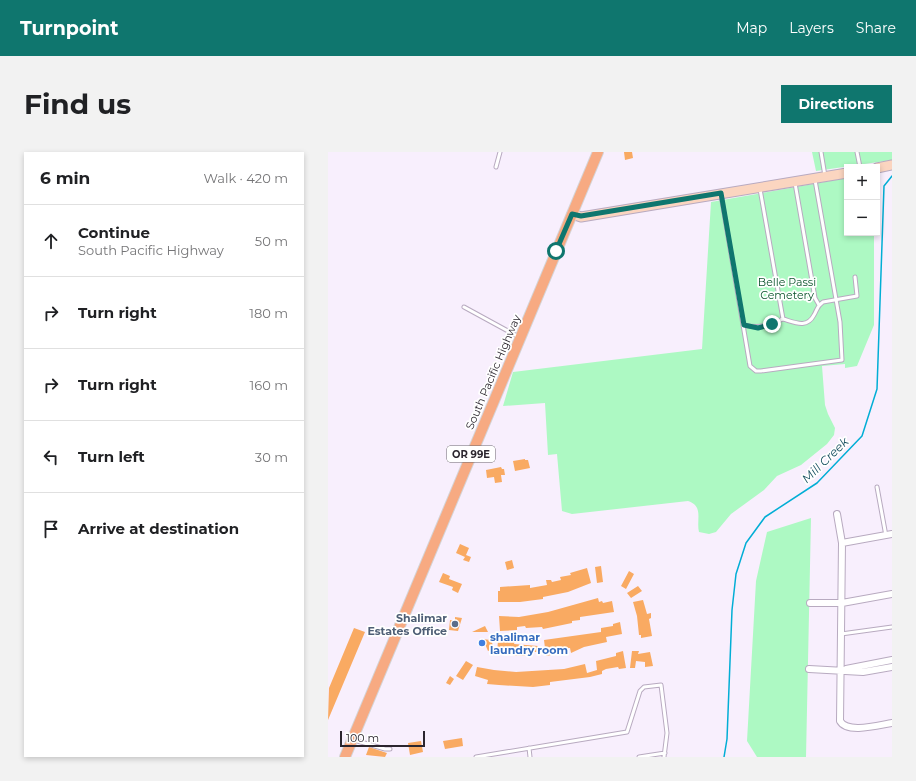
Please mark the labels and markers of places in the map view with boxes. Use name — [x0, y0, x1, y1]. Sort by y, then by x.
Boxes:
place label: Shalimar Estates Office — [367, 611, 447, 638]
marker: Shalimar Estates Office — [450, 619, 460, 629]
place label: shalimar laundry room — [490, 630, 568, 657]
marker: shalimar laundry room — [477, 638, 487, 648]

